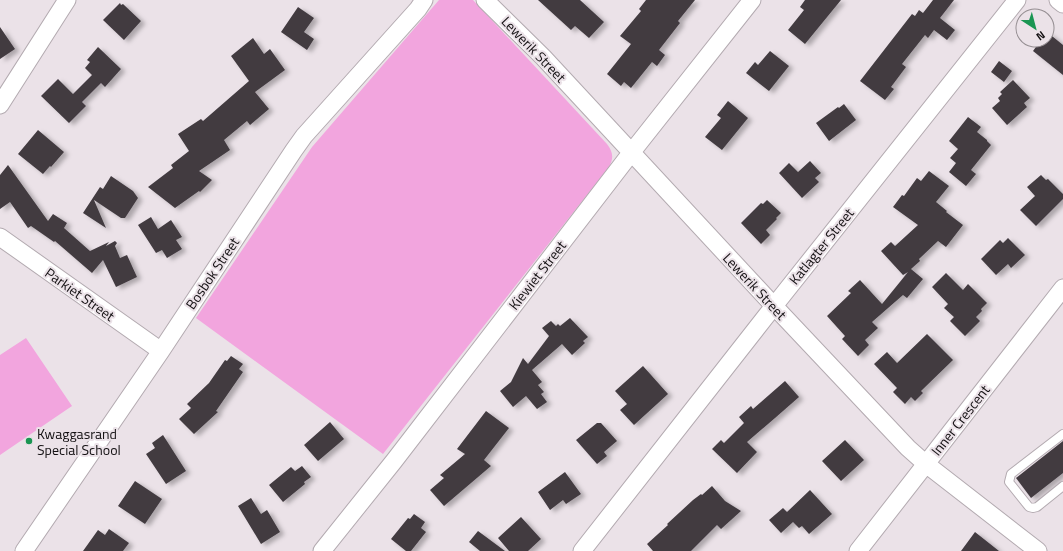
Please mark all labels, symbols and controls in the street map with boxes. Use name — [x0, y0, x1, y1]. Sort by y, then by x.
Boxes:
north arrow — [1015, 8, 1055, 48]
street label: Lewerik Street — [497, 11, 571, 87]
text: N — [1033, 27, 1049, 45]
street label: Katlagter Street — [783, 203, 859, 289]
street label: Bosbok Street — [180, 233, 244, 313]
street label: Kiewiet Street — [503, 236, 571, 314]
street label: Lewerik Street — [718, 248, 792, 324]
street label: Parkiet Street — [41, 262, 119, 326]
street label: Inner Crescent — [926, 380, 994, 460]
place label: Kwaggasrand Special School — [37, 423, 121, 460]
marker: Kwaggasrand Special School — [24, 436, 34, 446]

